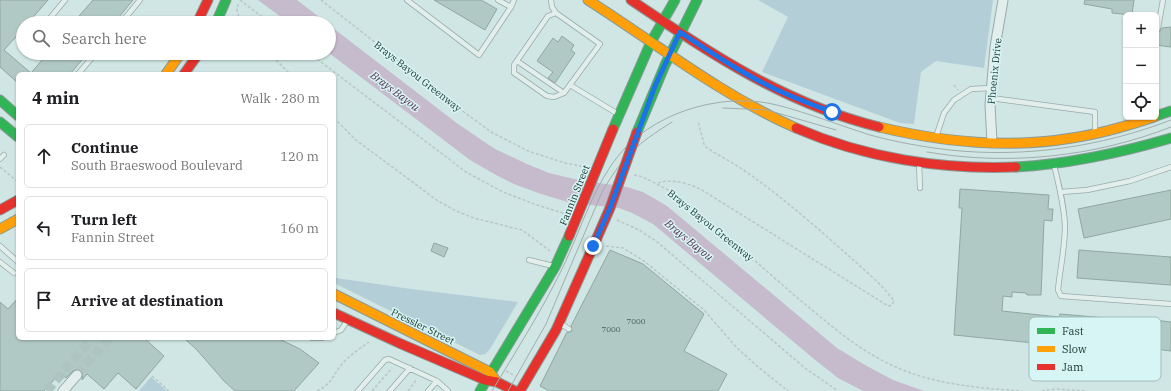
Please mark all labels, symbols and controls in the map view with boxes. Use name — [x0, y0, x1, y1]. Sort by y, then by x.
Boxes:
map controls — [1123, 12, 1159, 120]
button: + — [1123, 12, 1159, 48]
search box — [16, 16, 336, 60]
icon: search — [30, 27, 52, 49]
text: Search here — [62, 29, 147, 48]
street label: Phoenix Drive — [985, 37, 1004, 105]
street label: Brays Bayou Greenway — [372, 38, 464, 114]
button: − — [1123, 48, 1159, 84]
water label: Brays Bayou — [368, 68, 422, 114]
button: locate — [1123, 84, 1159, 120]
text: 4 min — [32, 87, 80, 109]
text: Walk · 280 m — [241, 90, 320, 107]
route start — [823, 103, 841, 121]
text: Continue — [71, 138, 138, 157]
icon: ahead — [33, 145, 55, 167]
text: 120 m — [280, 148, 319, 165]
text: South Braeswood Boulevard — [71, 157, 243, 174]
street label: Fannin Street — [556, 163, 593, 227]
street label: Brays Bayou Greenway — [665, 187, 757, 263]
text: Turn left — [71, 210, 137, 229]
icon: left — [33, 217, 55, 239]
water label: Brays Bayou — [662, 217, 716, 263]
text: 160 m — [280, 220, 319, 237]
text: Fannin Street — [71, 229, 154, 246]
route end — [584, 237, 602, 255]
icon: arrive — [33, 289, 55, 311]
text: Arrive at destination — [71, 291, 223, 310]
street label: Pressler Street — [389, 306, 457, 348]
house number: 7000 — [626, 316, 646, 326]
legend — [1029, 317, 1161, 381]
house number: 7000 — [601, 324, 621, 334]
text: Fast — [1062, 324, 1084, 338]
text: Slow — [1062, 342, 1087, 356]
text: Jam — [1062, 360, 1084, 374]

